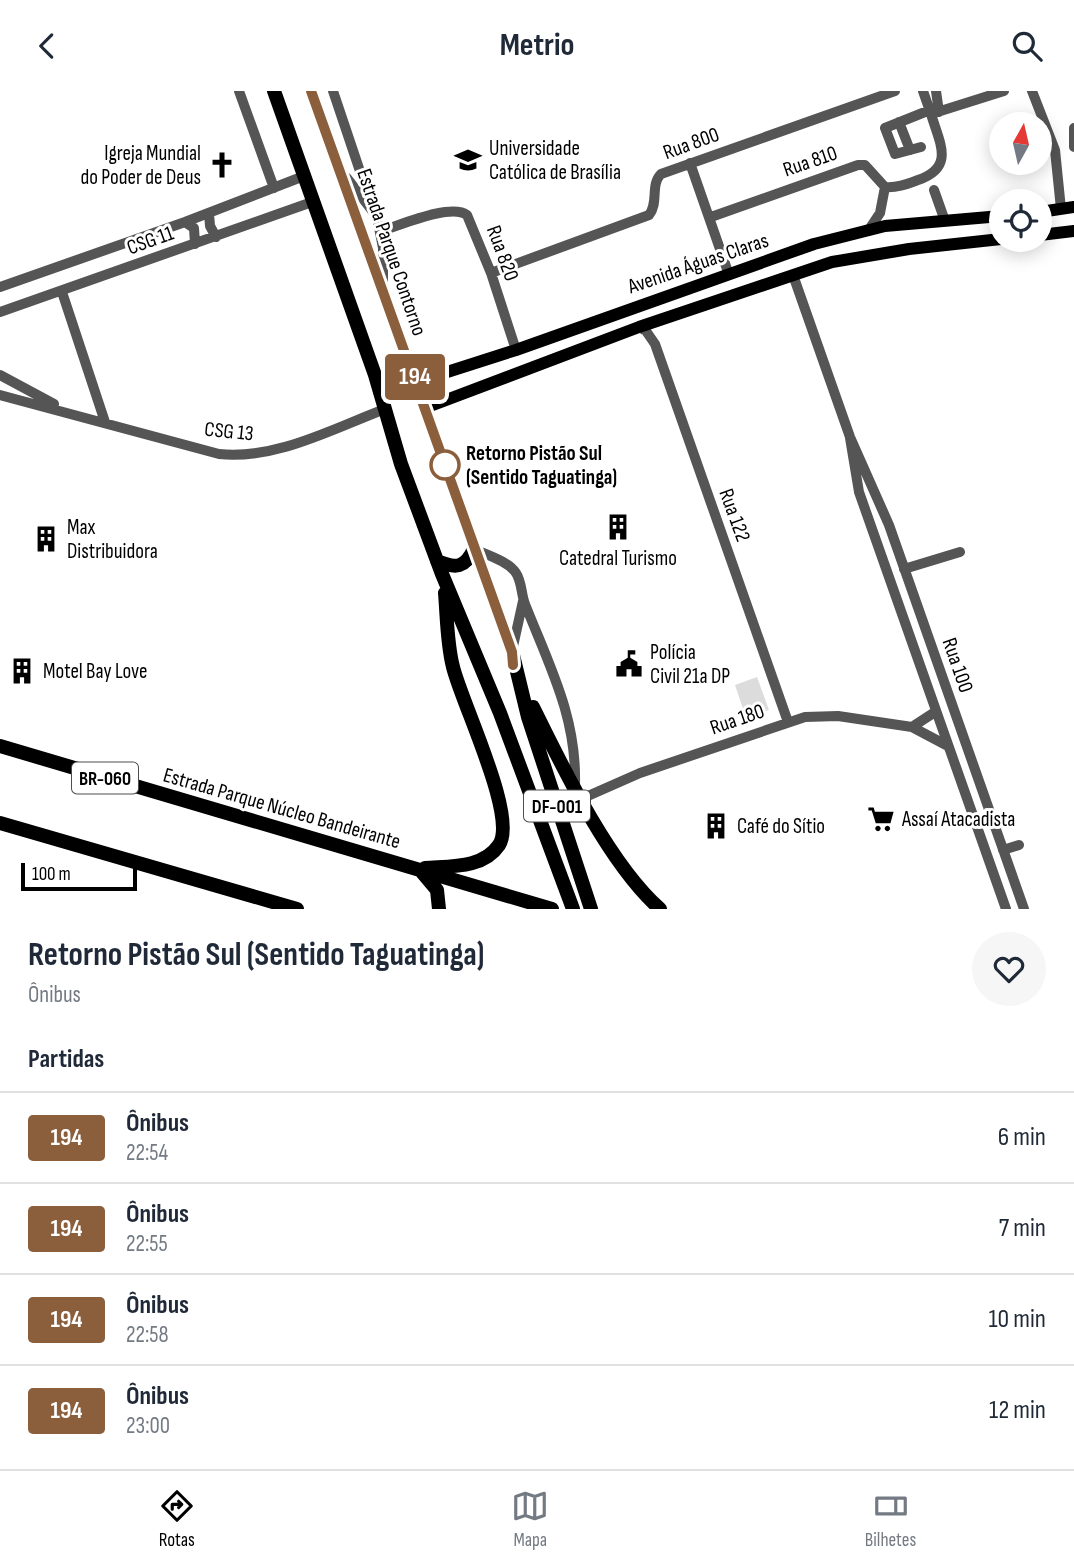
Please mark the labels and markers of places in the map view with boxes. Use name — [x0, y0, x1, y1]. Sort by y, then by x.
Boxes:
place label: Universidade Católica de Brasília — [489, 136, 621, 185]
place label: Igreja Mundial do Poder de Deus — [80, 141, 201, 190]
school or university icon: Universidade Católica de Brasília — [453, 145, 483, 175]
church icon: Igreja Mundial do Poder de Deus — [207, 150, 237, 180]
place label: Retorno Pistão Sul (Sentido Taguatinga) — [466, 441, 617, 490]
marker: Retorno Pistão Sul (Sentido Taguatinga) — [430, 450, 460, 480]
building icon: Catedral Turismo — [603, 512, 633, 542]
place label: Max Distribuidora — [67, 515, 158, 564]
building icon: Max Distribuidora — [31, 524, 61, 554]
place label: Catedral Turismo — [559, 546, 677, 571]
place label: Polícia Civil 21a DP — [650, 640, 730, 689]
public building icon: Polícia Civil 21a DP — [614, 649, 644, 679]
building icon: Motel Bay Love — [7, 656, 37, 686]
place label: Motel Bay Love — [43, 659, 147, 684]
supermarket icon: Assaí Atacadista — [866, 804, 896, 834]
place label: Assaí Atacadista — [901, 807, 1015, 832]
building icon: Café do Sítio — [701, 811, 731, 841]
place label: Café do Sítio — [737, 814, 825, 839]

